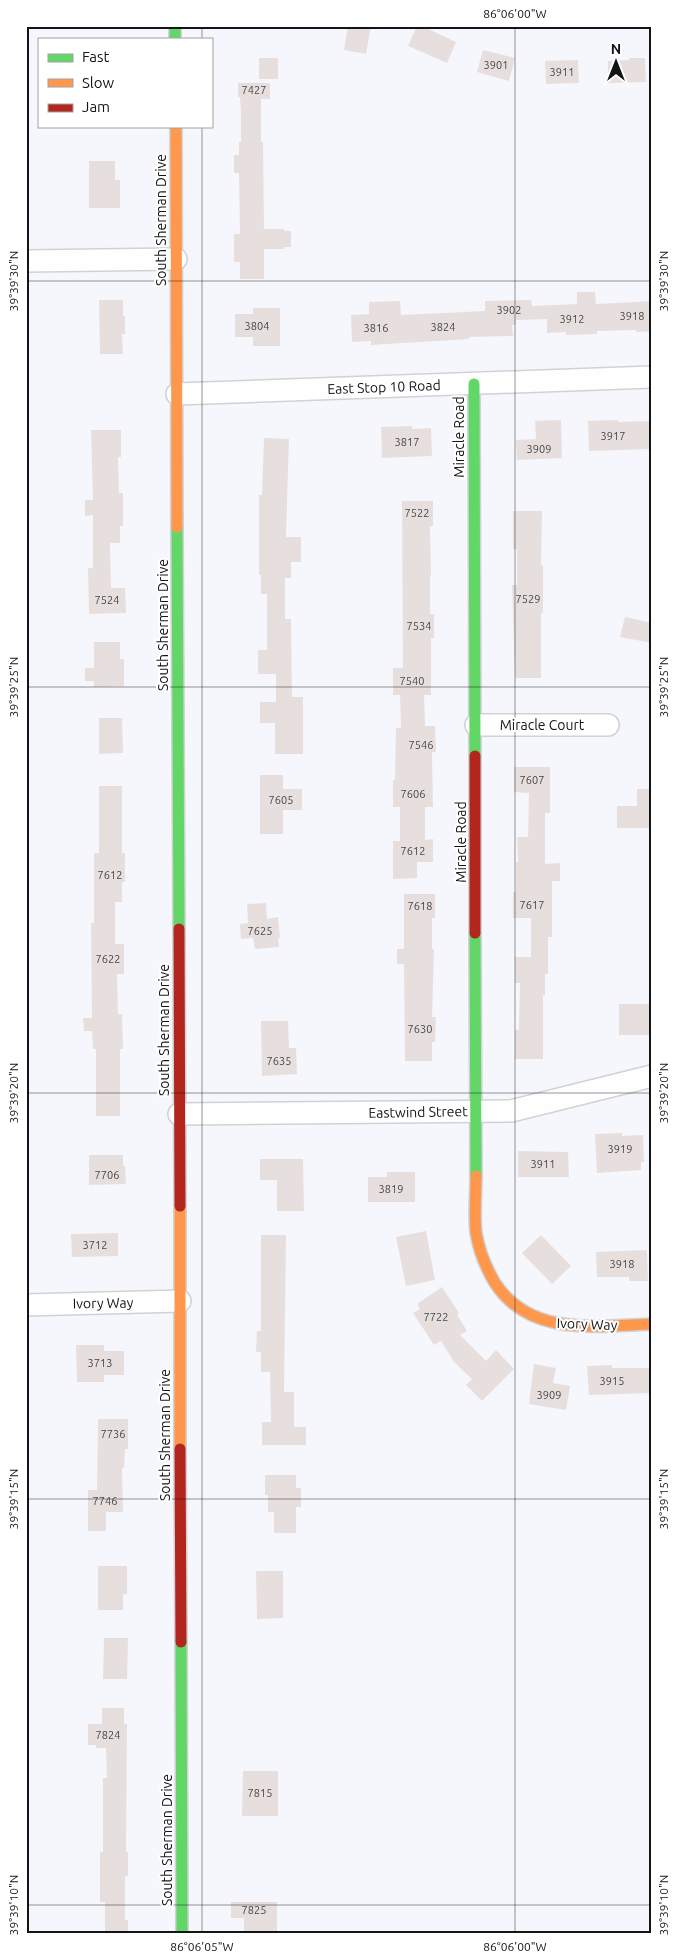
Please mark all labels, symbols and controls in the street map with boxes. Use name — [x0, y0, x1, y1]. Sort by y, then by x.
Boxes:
text: 86°06'00"W — [483, 7, 547, 20]
legend — [38, 38, 212, 128]
north arrow — [590, 38, 640, 88]
text: N — [611, 41, 621, 57]
text: Fast — [82, 48, 110, 65]
house number: 3901 — [484, 59, 508, 71]
house number: 3911 — [550, 66, 574, 78]
text: Slow — [82, 74, 115, 91]
house number: 7427 — [242, 84, 266, 96]
text: Jam — [82, 98, 110, 115]
street label: South Sherman Drive — [153, 154, 169, 286]
text: 39°39'30"N — [7, 251, 20, 311]
text: 39°39'30"N — [657, 251, 670, 311]
house number: 3902 — [497, 304, 521, 316]
house number: 3918 — [620, 310, 644, 322]
house number: 3912 — [560, 313, 584, 325]
house number: 3804 — [245, 320, 269, 332]
house number: 3824 — [431, 321, 455, 333]
house number: 3816 — [364, 322, 388, 334]
street label: East Stop 10 Road — [327, 377, 441, 397]
street label: Miracle Road — [451, 396, 467, 478]
house number: 3917 — [601, 430, 625, 442]
house number: 3817 — [395, 436, 419, 448]
house number: 3909 — [527, 443, 551, 455]
house number: 7522 — [405, 507, 429, 519]
street label: South Sherman Drive — [155, 559, 171, 691]
house number: 7529 — [516, 593, 540, 605]
house number: 7524 — [95, 594, 119, 606]
house number: 7534 — [407, 620, 431, 632]
text: 39°39'25"N — [7, 657, 20, 717]
text: 39°39'25"N — [657, 657, 670, 717]
house number: 7540 — [400, 675, 424, 687]
street label: Miracle Court — [500, 717, 585, 733]
house number: 7546 — [409, 739, 433, 751]
house number: 7607 — [520, 774, 544, 786]
house number: 7606 — [401, 788, 425, 800]
house number: 7605 — [269, 794, 293, 806]
street label: Miracle Road — [453, 801, 469, 883]
house number: 7612 — [401, 845, 425, 857]
house number: 7612 — [98, 869, 122, 881]
house number: 7617 — [520, 899, 544, 911]
house number: 7618 — [408, 900, 432, 912]
house number: 7625 — [248, 925, 272, 937]
house number: 7622 — [96, 953, 120, 965]
street label: South Sherman Drive — [156, 964, 172, 1096]
house number: 7630 — [408, 1023, 432, 1035]
house number: 7635 — [267, 1055, 291, 1067]
text: 39°39'20"N — [7, 1063, 20, 1123]
text: 39°39'20"N — [657, 1063, 670, 1123]
street label: Eastwind Street — [368, 1103, 468, 1121]
house number: 3919 — [608, 1143, 632, 1155]
house number: 3911 — [531, 1158, 555, 1170]
house number: 7706 — [95, 1169, 119, 1181]
house number: 3819 — [379, 1183, 403, 1195]
house number: 3712 — [83, 1239, 107, 1251]
house number: 3918 — [610, 1258, 634, 1270]
street label: Ivory Way — [72, 1294, 134, 1312]
house number: 7722 — [424, 1311, 448, 1323]
street label: Ivory Way — [556, 1315, 618, 1333]
house number: 3713 — [88, 1357, 112, 1369]
street label: South Sherman Drive — [157, 1369, 173, 1501]
house number: 3915 — [600, 1375, 624, 1387]
house number: 3909 — [537, 1389, 561, 1401]
house number: 7736 — [101, 1428, 125, 1440]
text: 39°39'15"N — [7, 1469, 20, 1529]
text: 39°39'15"N — [657, 1469, 670, 1529]
house number: 7746 — [93, 1495, 117, 1507]
house number: 7824 — [96, 1729, 120, 1741]
street label: South Sherman Drive — [159, 1774, 175, 1906]
house number: 7815 — [248, 1787, 272, 1799]
text: 39°39'10"N — [7, 1875, 20, 1935]
text: 39°39'10"N — [657, 1875, 670, 1935]
house number: 7825 — [242, 1904, 266, 1916]
text: 86°06'05"W — [170, 1940, 234, 1953]
text: 86°06'00"W — [483, 1940, 547, 1953]

